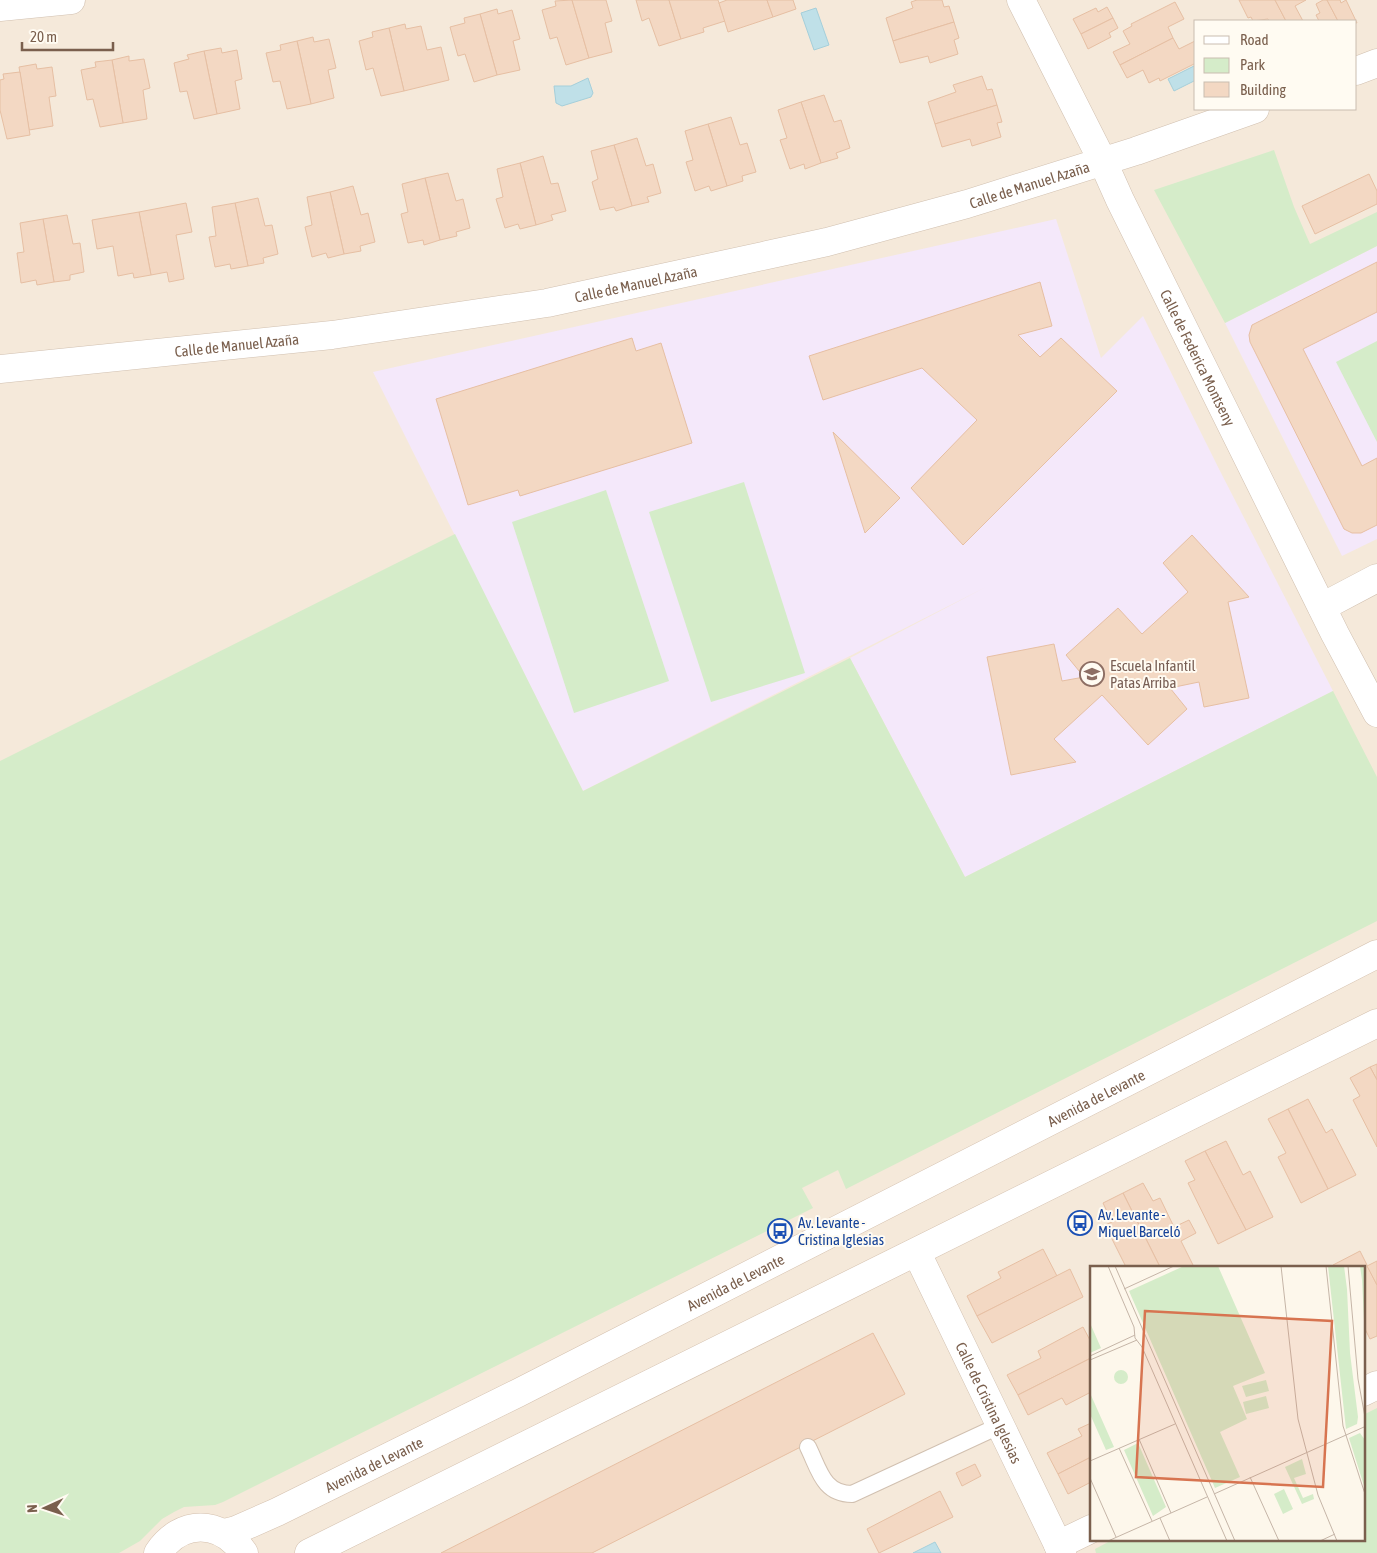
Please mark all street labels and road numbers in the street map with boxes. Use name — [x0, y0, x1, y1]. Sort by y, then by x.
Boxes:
street label: Calle de Manuel Azaña — [967, 158, 1091, 211]
street label: Calle de Manuel Azaña — [573, 262, 699, 305]
street label: Calle de Federica Montseny — [1157, 287, 1239, 428]
street label: Calle de Manuel Azaña — [174, 330, 300, 360]
street label: Avenida de Levante — [1045, 1066, 1148, 1130]
street label: Avenida de Levante — [684, 1250, 787, 1314]
street label: Calle de Cristina Iglesias — [953, 1339, 1026, 1466]
street label: Avenida de Levante — [322, 1433, 426, 1496]

